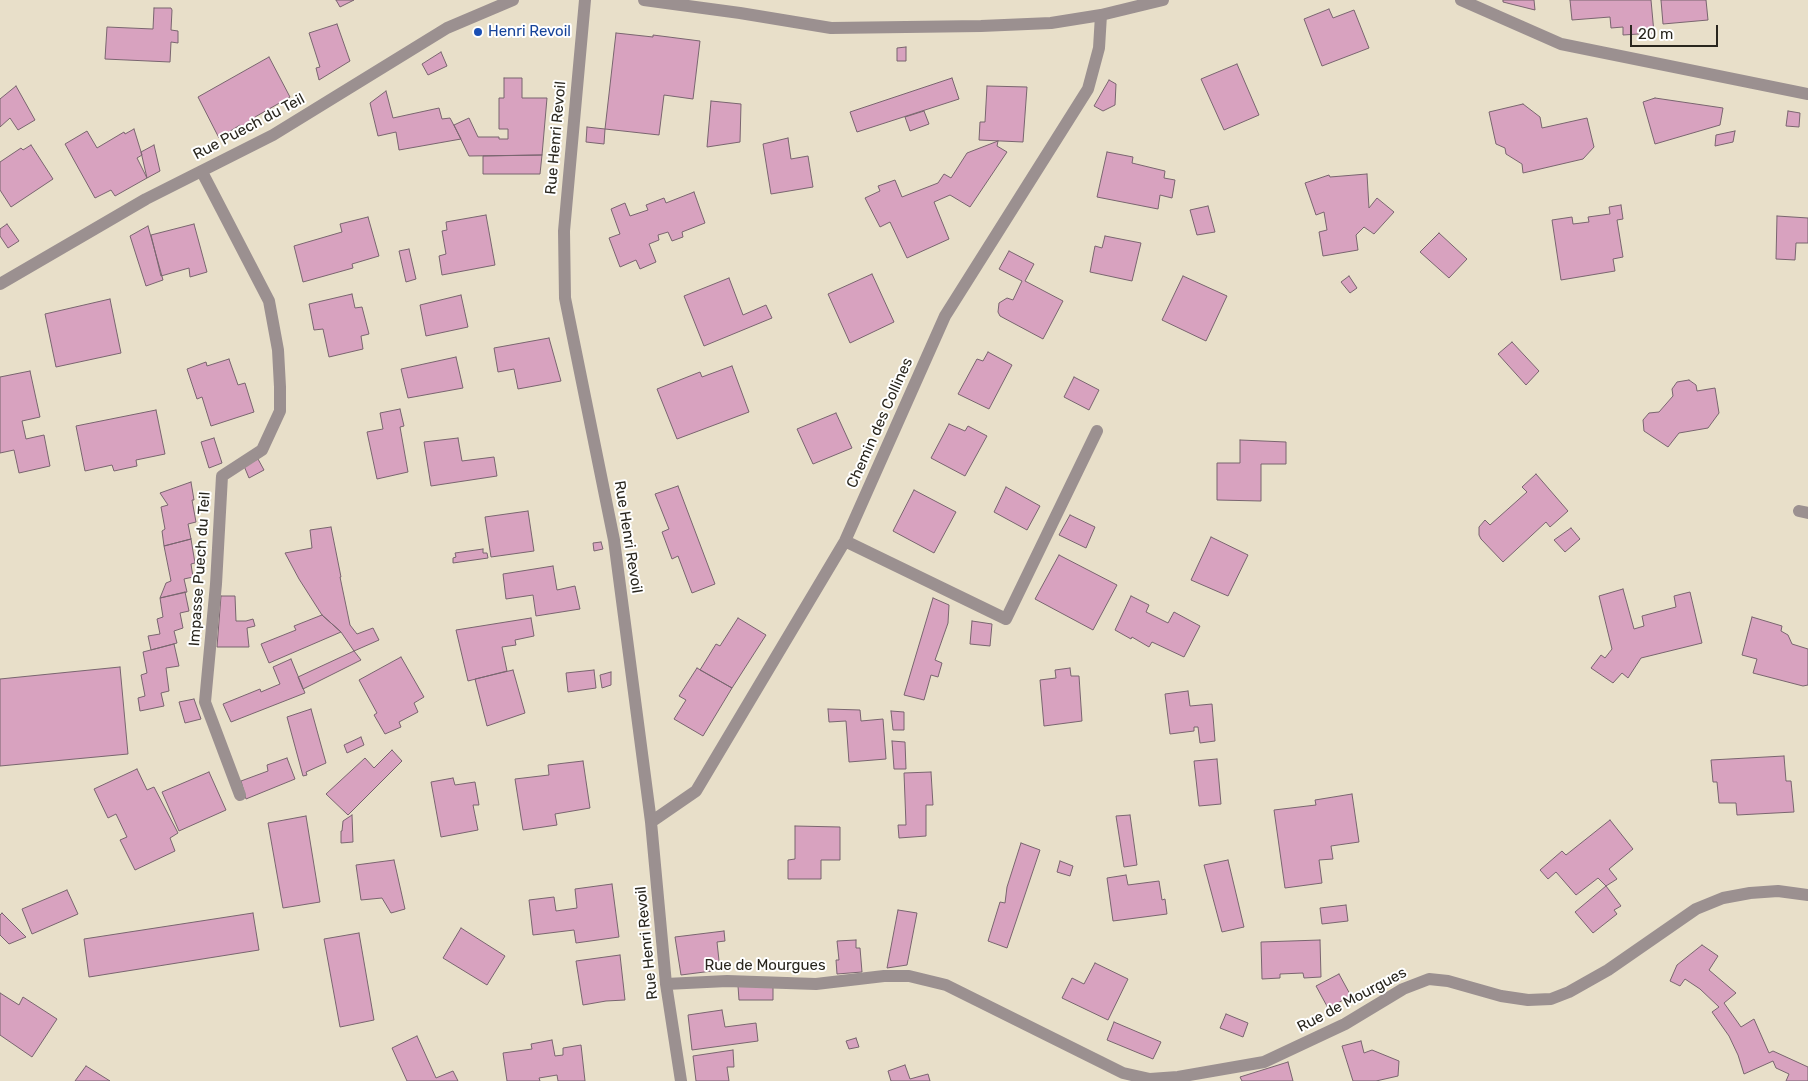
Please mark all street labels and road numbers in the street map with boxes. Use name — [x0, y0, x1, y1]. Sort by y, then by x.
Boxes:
street label: Rue Henri Revoil — [542, 80, 570, 196]
street label: Rue Puech du Teil — [190, 90, 308, 164]
street label: Chemin des Collines — [843, 355, 917, 491]
street label: Rue Henri Revoil — [610, 479, 646, 595]
street label: Impasse Puech du Teil — [186, 491, 214, 647]
street label: Rue Henri Revoil — [632, 885, 662, 1001]
street label: Rue de Mourgues — [704, 957, 826, 975]
street label: Rue de Mourgues — [1294, 964, 1410, 1036]

